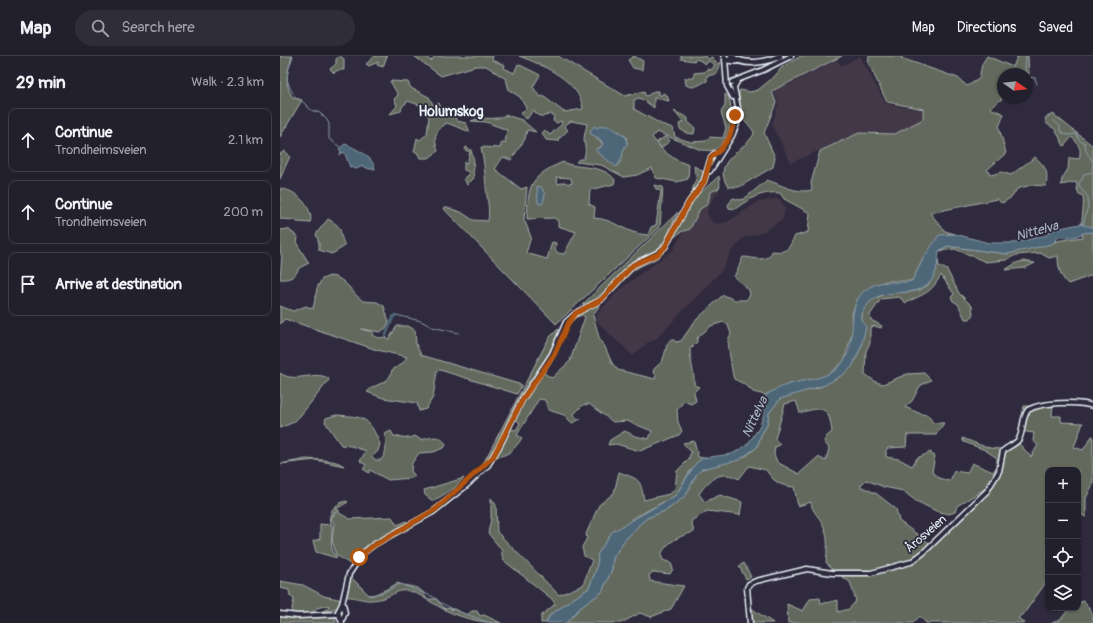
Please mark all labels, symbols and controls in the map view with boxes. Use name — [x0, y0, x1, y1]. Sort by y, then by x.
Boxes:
search box — [75, 10, 355, 46]
text: Map — [20, 16, 51, 40]
icon: search — [89, 17, 111, 39]
text: Search here — [121, 18, 195, 37]
text: Map — [912, 19, 935, 36]
text: Directions — [957, 19, 1016, 36]
text: Saved — [1038, 19, 1073, 36]
north arrow — [997, 68, 1033, 104]
text: 29 min — [16, 72, 66, 93]
text: Walk · 2.3 km — [191, 74, 264, 90]
district label: Holumskog — [418, 103, 484, 120]
route end — [726, 106, 744, 124]
text: Continue — [55, 123, 113, 142]
icon: ahead — [17, 129, 39, 151]
text: 2.1 km — [228, 132, 263, 148]
text: Trondheimsveien — [55, 142, 147, 158]
text: Continue — [55, 195, 113, 214]
icon: ahead — [17, 201, 39, 223]
text: 200 m — [224, 204, 263, 220]
text: Trondheimsveien — [55, 214, 147, 230]
water label: Nittelva — [1014, 217, 1061, 244]
icon: arrive — [17, 273, 39, 295]
text: Arrive at destination — [55, 275, 182, 294]
water label: Nittelva — [739, 393, 772, 440]
map controls — [1045, 467, 1081, 611]
button: + — [1045, 467, 1081, 503]
button: − — [1045, 503, 1081, 539]
street label: Årosveien — [902, 511, 950, 556]
button: locate — [1045, 539, 1081, 575]
route start — [350, 548, 368, 566]
button: layers — [1045, 575, 1081, 611]

